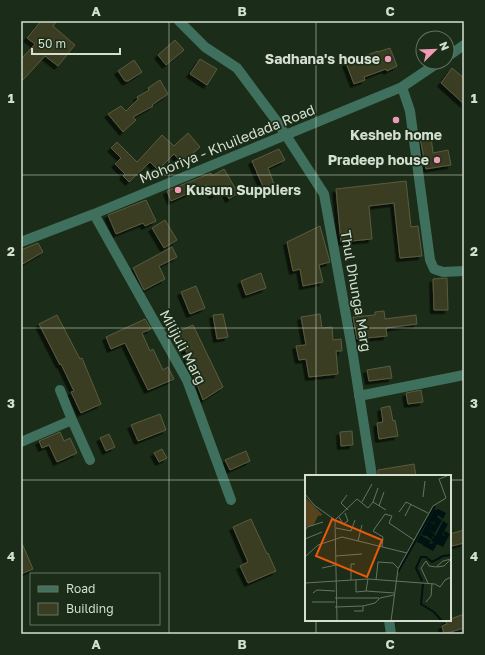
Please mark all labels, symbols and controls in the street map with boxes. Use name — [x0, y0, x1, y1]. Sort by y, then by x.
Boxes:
text: A — [91, 3, 101, 19]
text: B — [237, 3, 247, 19]
text: C — [385, 3, 395, 19]
scale bar — [32, 30, 120, 56]
north arrow — [415, 30, 455, 70]
text: 50 m — [38, 36, 66, 51]
text: N — [437, 40, 452, 52]
place label: Sadhana's house — [265, 50, 380, 67]
marker: Sadhana's house — [383, 54, 393, 64]
text: 1 — [8, 90, 15, 106]
text: 1 — [471, 90, 478, 106]
street label: Mohoriya - Khuiledada Road — [136, 100, 317, 187]
marker: Kesheb home — [391, 115, 401, 125]
place label: Kesheb home — [350, 126, 442, 143]
place label: Pradeep house — [328, 151, 429, 168]
marker: Pradeep house — [432, 155, 442, 165]
place label: Kusum Suppliers — [186, 181, 301, 198]
marker: Kusum Suppliers — [173, 185, 183, 195]
street label: Thul Dhunga Marg — [337, 229, 376, 353]
text: 2 — [7, 243, 15, 259]
text: 2 — [470, 243, 478, 259]
street label: Milijuli Marg — [157, 307, 210, 387]
text: 3 — [7, 395, 15, 411]
text: 3 — [470, 395, 478, 411]
inset map — [305, 475, 451, 621]
text: 4 — [7, 548, 15, 564]
text: 4 — [470, 548, 478, 564]
legend — [30, 573, 160, 625]
text: Road — [66, 581, 95, 596]
text: Building — [66, 601, 114, 616]
text: A — [91, 636, 101, 652]
text: B — [237, 636, 247, 652]
text: C — [385, 636, 395, 652]

